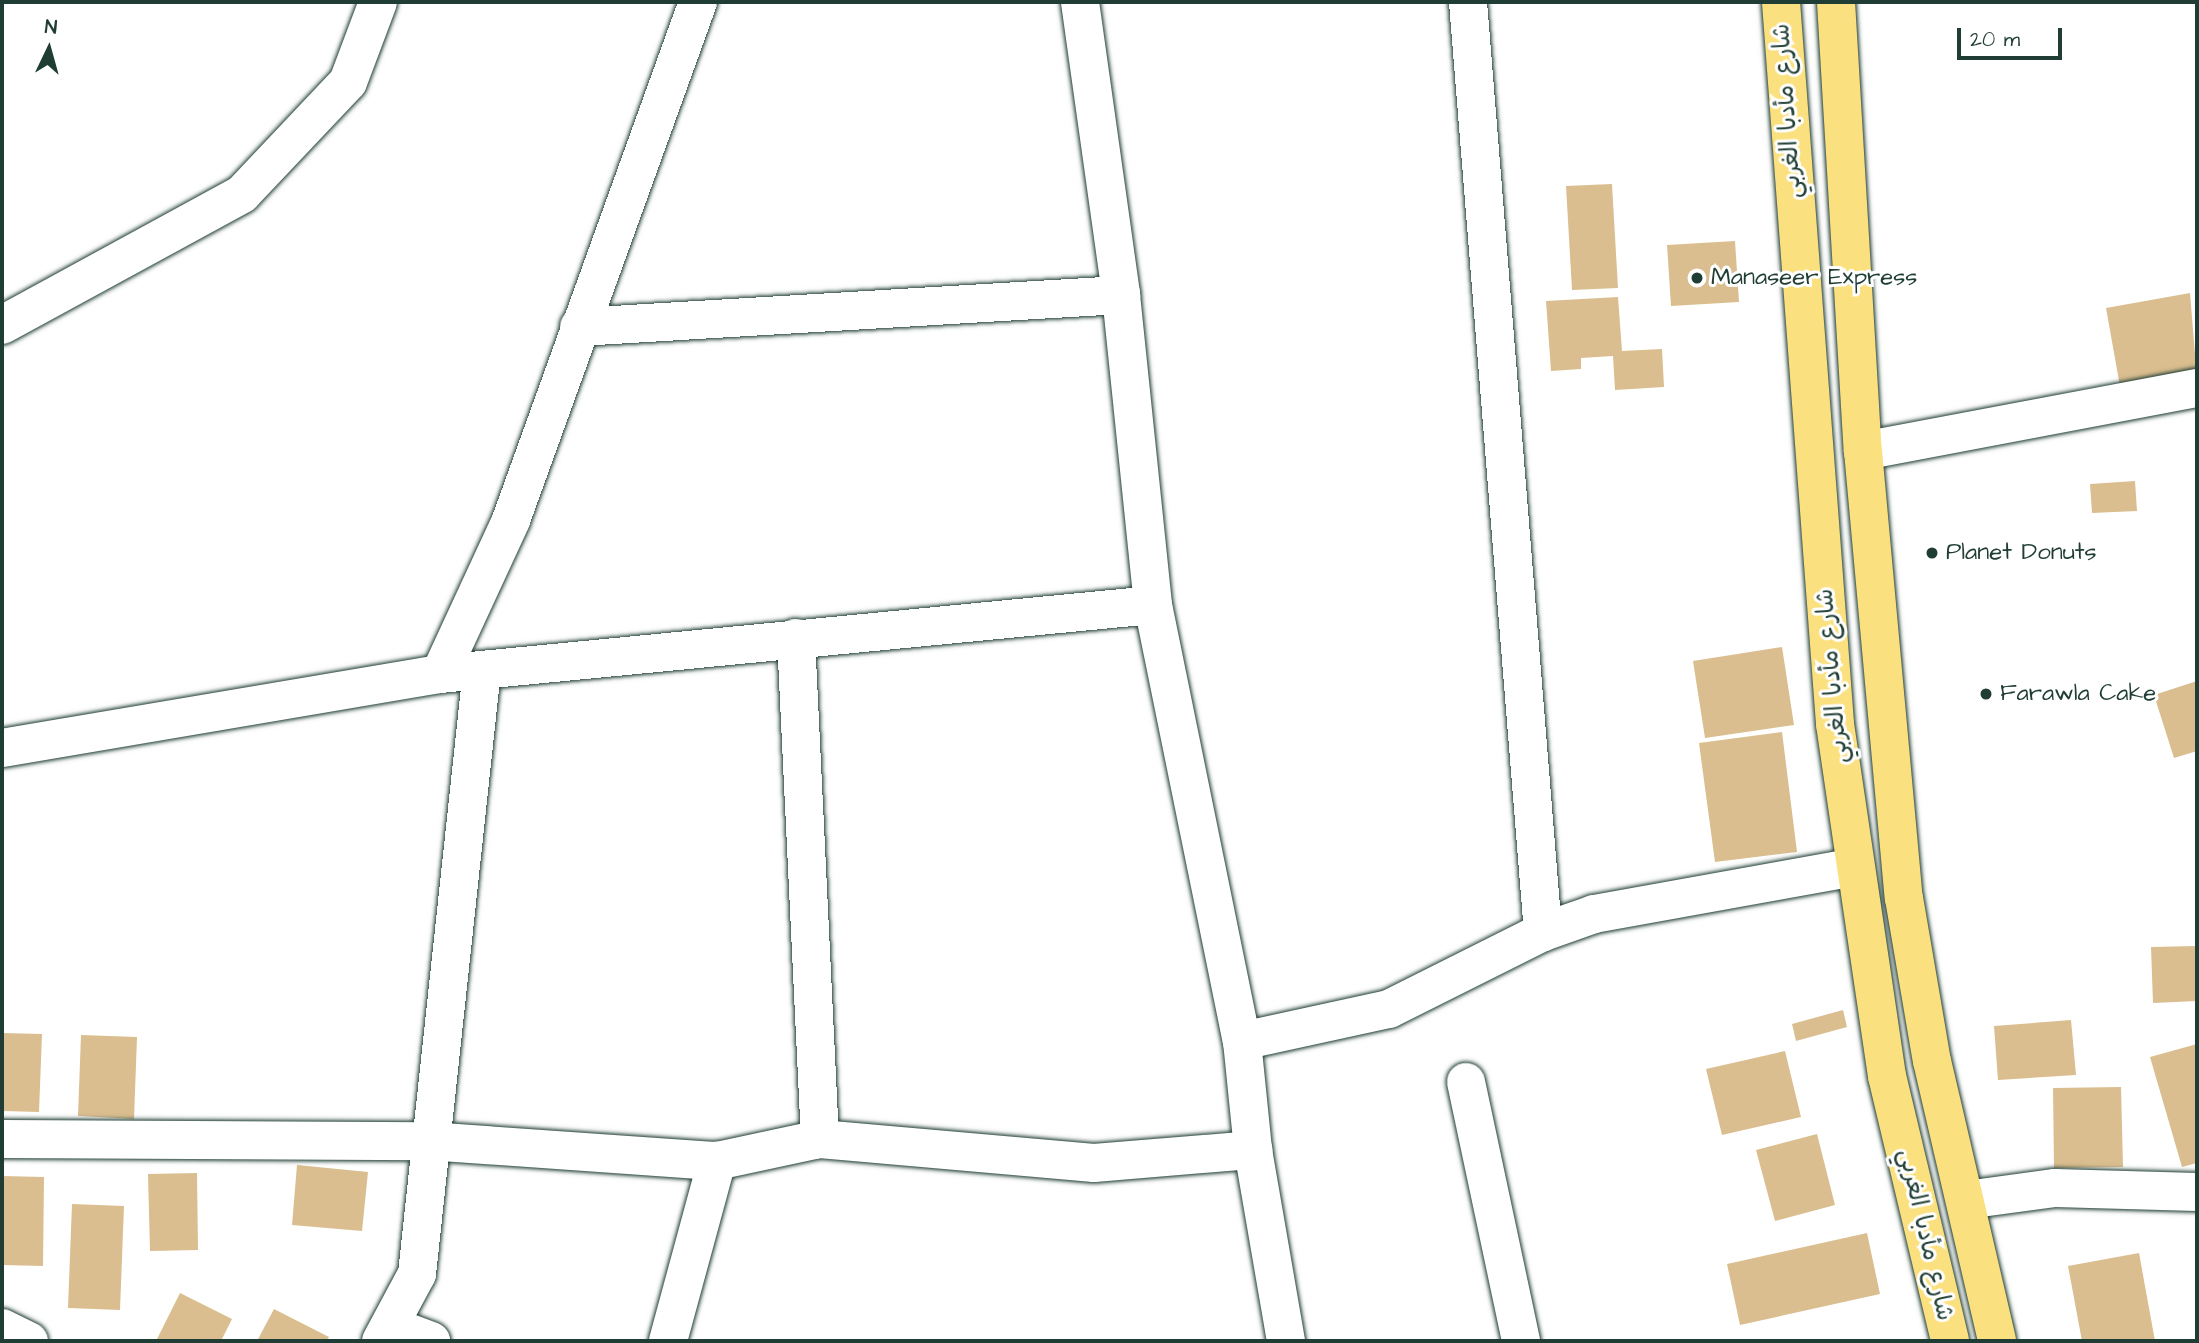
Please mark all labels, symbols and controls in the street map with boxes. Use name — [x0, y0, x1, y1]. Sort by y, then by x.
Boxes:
north arrow — [14, 14, 84, 84]
text: N — [44, 14, 58, 42]
scale bar — [1961, 14, 2066, 58]
street label: شارع مأدبا الغربي — [1768, 23, 1808, 199]
text: 20 m — [1970, 25, 2020, 54]
place label: Manaseer Express — [1711, 264, 1917, 292]
marker: Manaseer Express — [1689, 270, 1705, 286]
place label: Planet Donuts — [1946, 539, 2097, 567]
marker: Planet Donuts — [1924, 545, 1940, 561]
street label: شارع مأدبا الغربي — [1811, 587, 1855, 765]
place label: Farawla Cake — [2000, 680, 2156, 708]
marker: Farawla Cake — [1978, 686, 1994, 702]
street label: شارع مأدبا الغربي — [1891, 1146, 1959, 1324]

